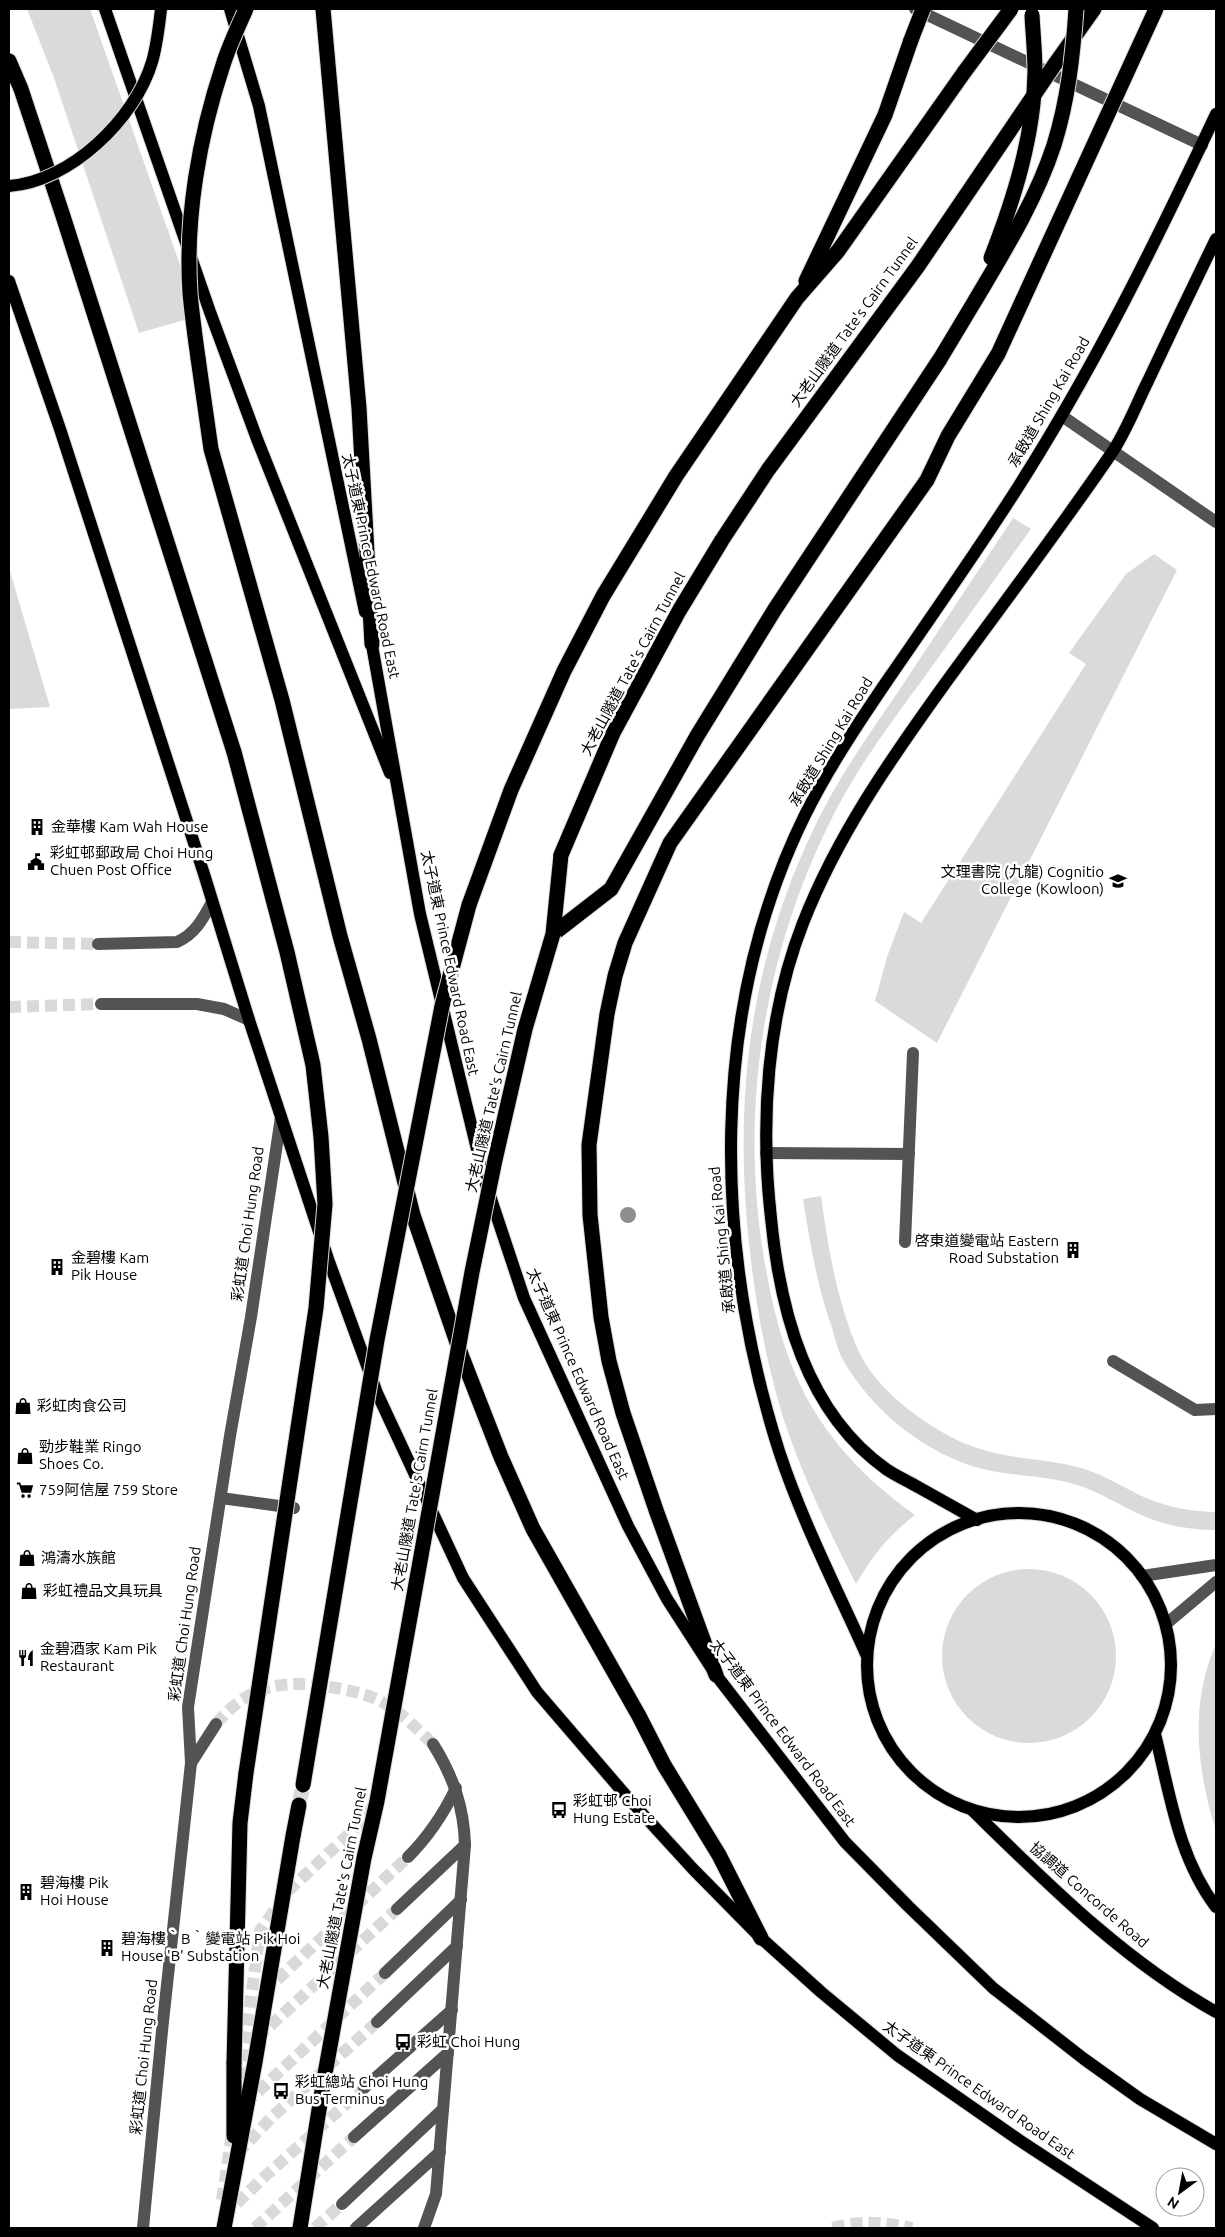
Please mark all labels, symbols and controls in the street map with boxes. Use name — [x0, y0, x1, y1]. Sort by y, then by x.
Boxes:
street label: 大老山隧道 Tate's Cairn Tunnel — [786, 234, 921, 410]
street label: 承啟道 Shing Kai Road — [1004, 334, 1093, 470]
street label: 太子道東 Prince Edward Road East — [339, 452, 404, 680]
street label: 大老山隧道 Tate's Cairn Tunnel — [577, 569, 688, 758]
street label: 承啟道 Shing Kai Road — [785, 674, 876, 809]
building icon: 金華樓 Kam Wah House — [27, 817, 47, 837]
place label: 金華樓 Kam Wah House — [51, 818, 209, 835]
place label: 彩虹邨郵政局 Choi Hung Chuen Post Office — [50, 844, 213, 878]
street label: 太子道東 Prince Edward Road East — [418, 849, 483, 1077]
public building icon: 彩虹邨郵政局 Choi Hung Chuen Post Office — [26, 852, 46, 872]
place label: 文理書院 (九龍) Cognitio College (Kowloon) — [941, 863, 1104, 897]
school or university icon: 文理書院 (九龍) Cognitio College (Kowloon) — [1108, 871, 1128, 891]
street label: 大老山隧道 Tate's Cairn Tunnel — [462, 990, 525, 1194]
street label: 彩虹道 Choi Hung Road — [228, 1145, 267, 1302]
street label: 承啟道 Shing Kai Road — [705, 1166, 738, 1314]
place label: 啓東道變電站 Eastern Road Substation — [915, 1232, 1059, 1266]
building icon: 啓東道變電站 Eastern Road Substation — [1063, 1240, 1083, 1260]
place label: 金碧樓 Kam Pik House — [71, 1249, 149, 1283]
building icon: 金碧樓 Kam Pik House — [47, 1257, 67, 1277]
street label: 太子道東 Prince Edward Road East — [524, 1265, 633, 1482]
street label: 大老山隧道 Tate's Cairn Tunnel — [388, 1387, 441, 1593]
shop icon: 彩虹肉食公司 — [13, 1396, 33, 1416]
place label: 彩虹肉食公司 — [37, 1397, 127, 1414]
place label: 勁步鞋業 Ringo Shoes Co. — [39, 1438, 141, 1472]
shop icon: 勁步鞋業 Ringo Shoes Co. — [15, 1446, 35, 1466]
supermarket icon: 759阿信屋 759 Store — [15, 1480, 35, 1500]
place label: 759阿信屋 759 Store — [39, 1481, 178, 1498]
street label: 彩虹道 Choi Hung Road — [165, 1545, 204, 1702]
shop icon: 鴻濤水族館 — [17, 1548, 37, 1568]
place label: 鴻濤水族館 — [41, 1549, 116, 1566]
shop icon: 彩虹禮品文具玩具 — [19, 1581, 39, 1601]
place label: 彩虹禮品文具玩具 — [43, 1582, 163, 1599]
street label: 太子道東 Prince Edward Road East — [707, 1636, 859, 1830]
place label: 金碧酒家 Kam Pik Restaurant — [40, 1640, 157, 1674]
restaurant icon: 金碧酒家 Kam Pik Restaurant — [16, 1648, 36, 1668]
street label: 大老山隧道 Tate's Cairn Tunnel — [314, 1785, 369, 1990]
place label: 彩虹邨 Choi Hung Estate — [573, 1792, 655, 1826]
bus stop icon: 彩虹邨 Choi Hung Estate — [549, 1800, 569, 1820]
street label: 協調道 Concorde Road — [1027, 1839, 1152, 1951]
place label: 碧海樓 Pik Hoi House — [40, 1874, 109, 1908]
building icon: 碧海樓 Pik Hoi House — [16, 1882, 36, 1902]
place label: 碧海樓‵B‵變電站 Pik Hoi House 'B' Substation — [121, 1930, 300, 1964]
building icon: 碧海樓‵B‵變電站 Pik Hoi House 'B' Substation — [97, 1938, 117, 1958]
street label: 彩虹道 Choi Hung Road — [127, 1978, 160, 2136]
street label: 太子道東 Prince Edward Road East — [880, 2017, 1078, 2162]
bus stop icon: 彩虹 Choi Hung — [393, 2032, 413, 2052]
place label: 彩虹 Choi Hung — [417, 2033, 520, 2050]
place label: 彩虹總站 Choi Hung Bus Terminus — [295, 2073, 428, 2107]
bus stop icon: 彩虹總站 Choi Hung Bus Terminus — [271, 2081, 291, 2101]
north arrow — [1155, 2167, 1205, 2217]
text: N — [1164, 2193, 1182, 2213]

